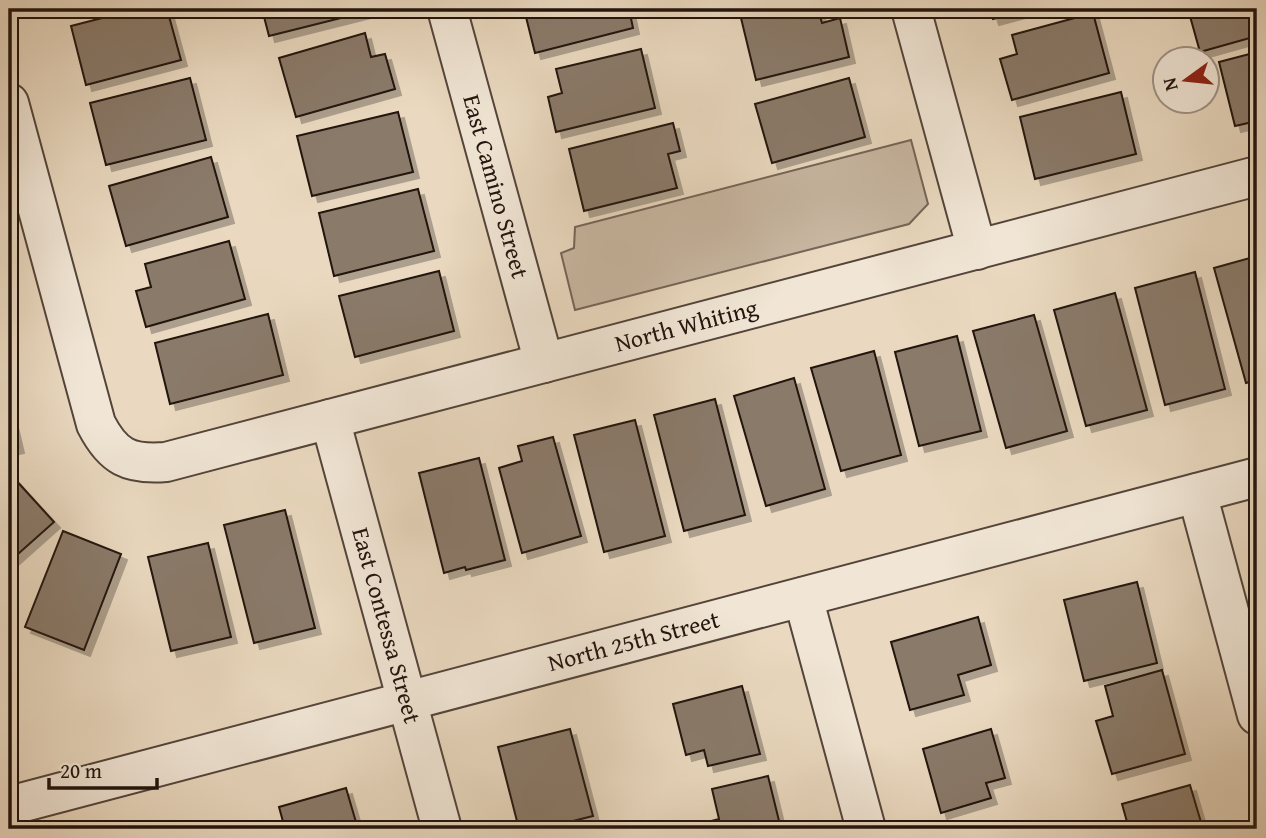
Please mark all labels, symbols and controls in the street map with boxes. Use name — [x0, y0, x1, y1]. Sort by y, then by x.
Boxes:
north arrow — [1150, 46, 1220, 116]
text: N — [1154, 74, 1185, 94]
street label: East Camino Street — [454, 90, 538, 283]
street label: North Whiting — [611, 290, 761, 361]
street label: East Contessa Street — [343, 523, 430, 728]
street label: North 25th Street — [544, 601, 724, 680]
scale bar — [49, 747, 158, 791]
text: 20 m — [60, 755, 102, 786]

